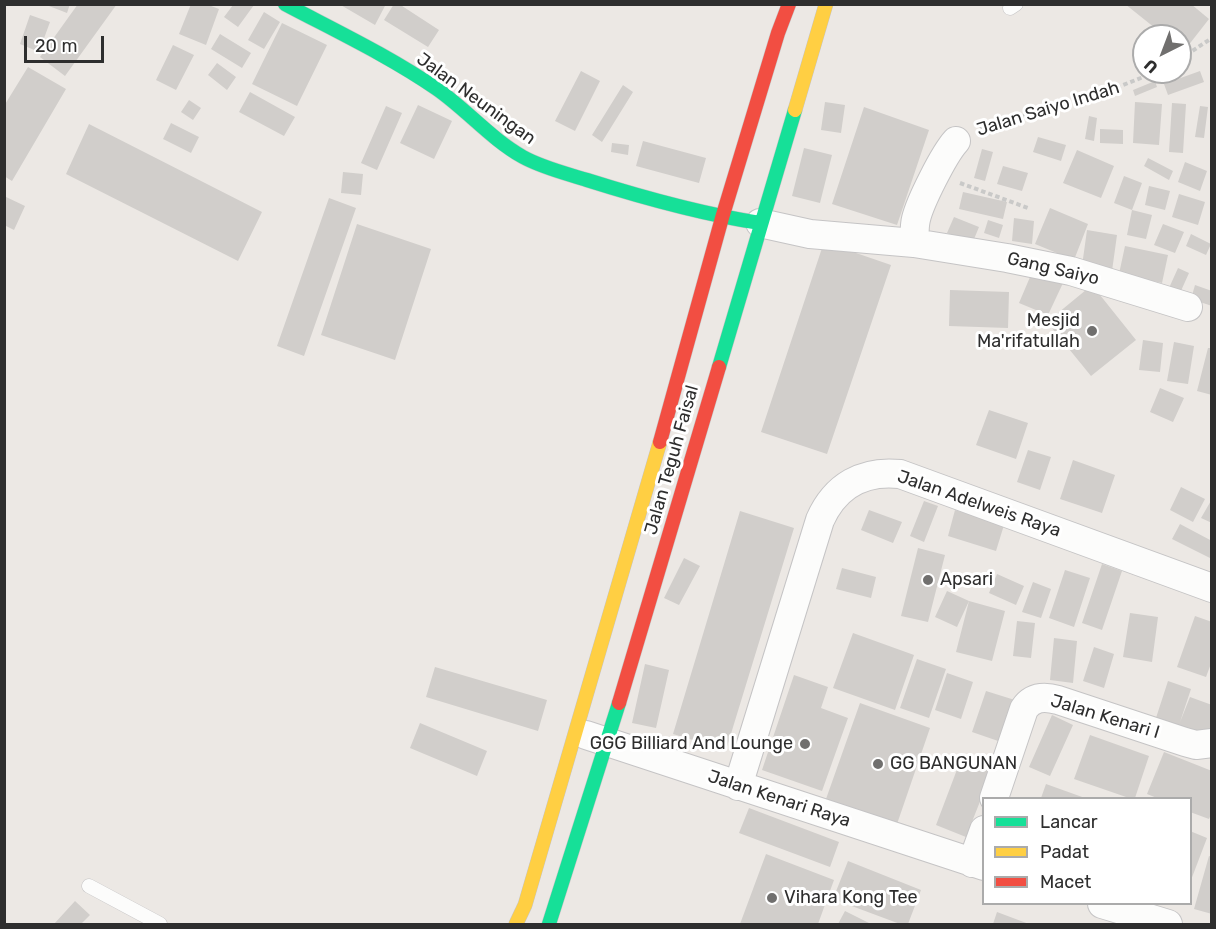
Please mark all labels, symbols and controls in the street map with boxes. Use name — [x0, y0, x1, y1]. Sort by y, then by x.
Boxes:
scale bar — [27, 24, 106, 62]
north arrow — [1132, 24, 1192, 84]
text: 20 m — [35, 35, 77, 57]
street label: Jalan Neuningan — [412, 49, 540, 149]
text: U — [1140, 55, 1162, 77]
street label: Jalan Saiyo Indah — [974, 77, 1122, 141]
street label: Gang Saiyo — [1005, 248, 1101, 290]
place label: Mesjid Ma'rifatullah — [977, 310, 1080, 352]
marker: Mesjid Ma'rifatullah — [1085, 324, 1099, 338]
street label: Jalan Teguh Faisal — [640, 383, 704, 537]
street label: Jalan Adelweis Raya — [895, 466, 1063, 542]
place label: Apsari — [940, 569, 993, 591]
marker: Apsari — [921, 573, 935, 587]
street label: Jalan Kenari I — [1048, 690, 1162, 744]
place label: GGG Billiard And Lounge — [590, 733, 793, 755]
marker: GGG Billiard And Lounge — [798, 737, 812, 751]
place label: GG BANGUNAN — [890, 753, 1017, 775]
marker: GG BANGUNAN — [871, 757, 885, 771]
street label: Jalan Kenari Raya — [705, 766, 853, 832]
legend — [982, 797, 1192, 905]
text: Lancar — [1040, 811, 1098, 833]
text: Padat — [1040, 841, 1089, 863]
text: Macet — [1040, 871, 1091, 893]
place label: Vihara Kong Tee — [784, 887, 918, 909]
marker: Vihara Kong Tee — [765, 891, 779, 905]

